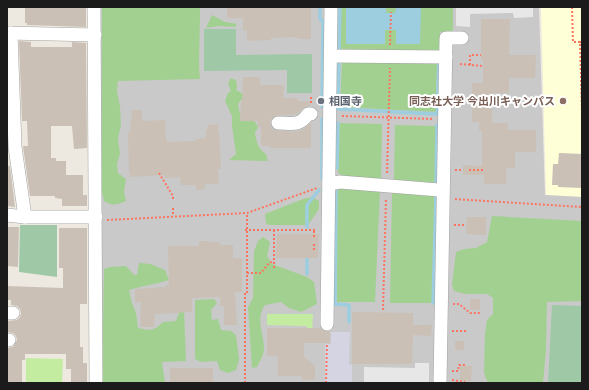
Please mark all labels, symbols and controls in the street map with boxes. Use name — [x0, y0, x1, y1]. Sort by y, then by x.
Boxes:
place label: 相国寺 — [329, 95, 362, 107]
place label: 同志社大学 今出川キャンパス — [409, 95, 555, 107]
marker: 相国寺 — [316, 96, 326, 106]
marker: 同志社大学 今出川キャンパス — [558, 96, 568, 106]

